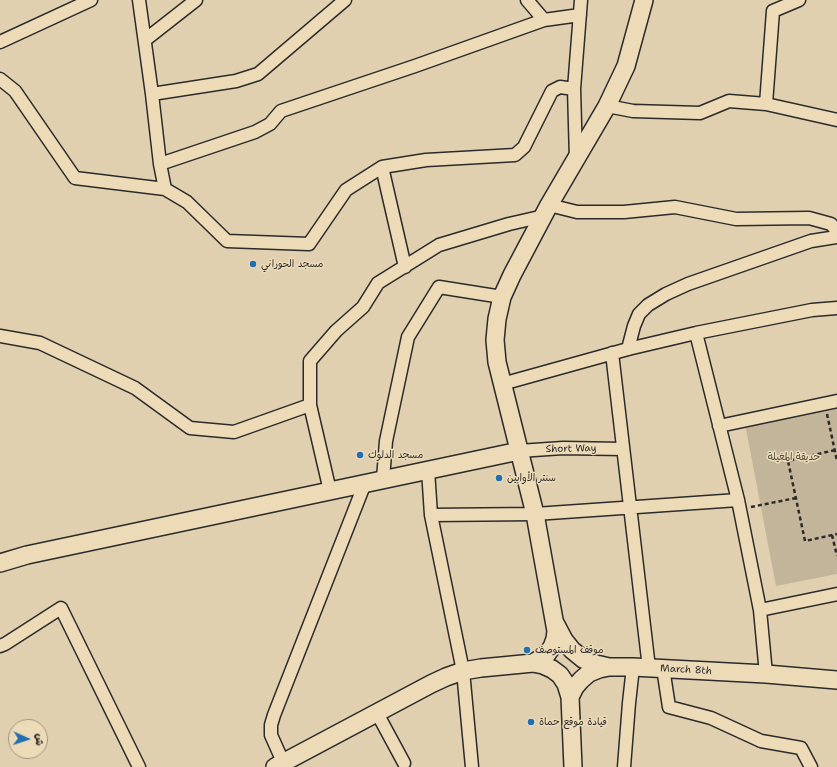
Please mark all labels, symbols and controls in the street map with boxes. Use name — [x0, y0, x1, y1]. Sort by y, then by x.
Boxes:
place label: مسجد الحوراني — [261, 258, 323, 270]
marker: مسجد الحوراني — [248, 259, 258, 269]
street label: Short Way — [546, 443, 596, 455]
place label: مسجد الدلوك — [368, 449, 423, 461]
marker: مسجد الدلوك — [355, 450, 365, 460]
park label: حديقة المغيلة — [768, 451, 820, 463]
place label: سنتر الأوابين — [507, 472, 556, 484]
marker: سنتر الأوابين — [494, 473, 504, 483]
place label: موقف المستوصف — [535, 644, 604, 656]
marker: موقف المستوصف — [522, 645, 532, 655]
street label: March 8th — [660, 663, 712, 677]
place label: قيادة موقع حماة — [539, 716, 607, 728]
marker: قيادة موقع حماة — [526, 717, 536, 727]
north arrow — [8, 719, 48, 759]
text: ش — [32, 733, 47, 746]

